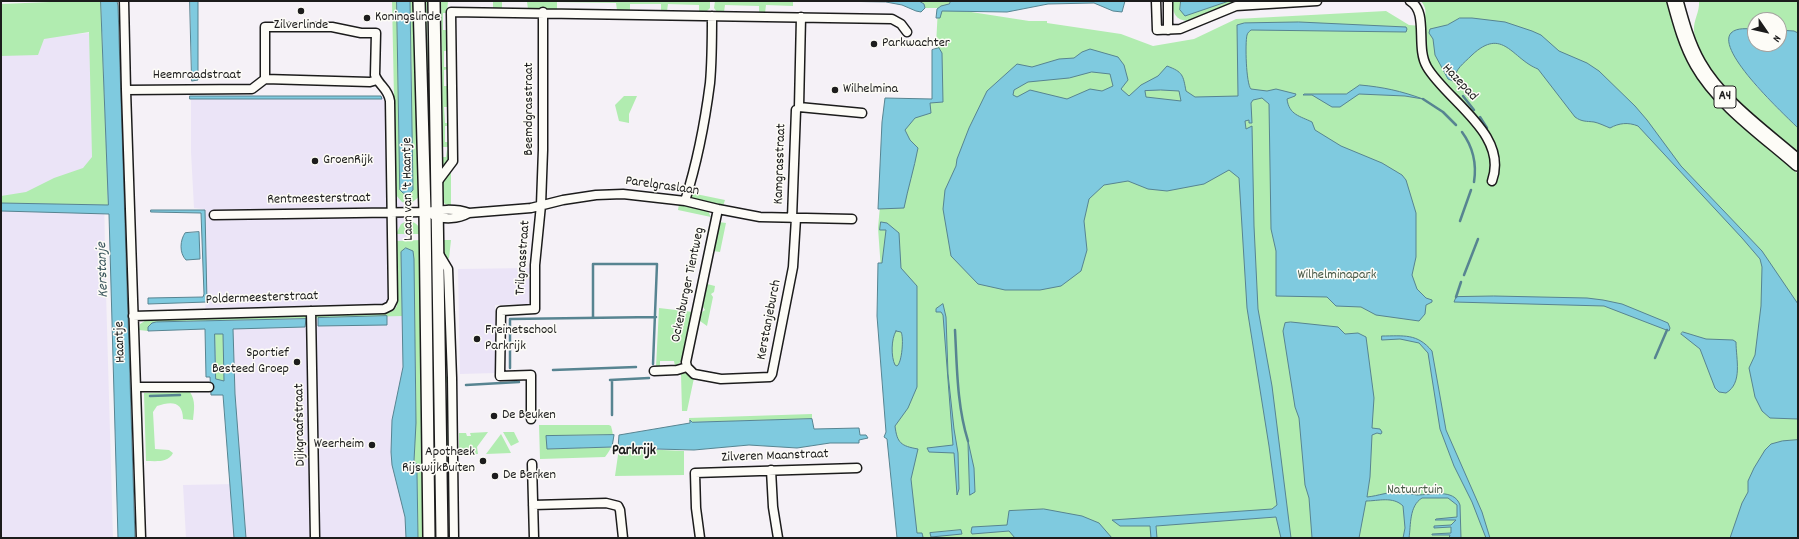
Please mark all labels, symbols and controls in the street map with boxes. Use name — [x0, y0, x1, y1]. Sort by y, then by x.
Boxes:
marker: Zilverlinde — [296, 6, 306, 16]
place label: Koningslinde — [375, 10, 440, 26]
north arrow — [1747, 12, 1787, 52]
marker: Koningslinde — [362, 13, 372, 23]
place label: Zilverlinde — [274, 18, 328, 34]
text: N — [1768, 31, 1784, 45]
place label: Parkwachter — [882, 36, 950, 52]
marker: Parkwachter — [869, 39, 879, 49]
street label: Hazepad — [1438, 61, 1480, 105]
street label: Beemdgrasstraat — [522, 62, 538, 156]
street label: Heemraadstraat — [153, 68, 241, 84]
place label: Wilhelmina — [843, 82, 898, 98]
marker: Wilhelmina — [830, 85, 840, 95]
road number: A4 — [1714, 86, 1736, 108]
street label: Kamgrasstraat — [771, 123, 791, 205]
street label: Laan van 't Haantje — [400, 137, 418, 241]
place label: GroenRijk — [323, 153, 373, 169]
marker: GroenRijk — [310, 156, 320, 166]
street label: Parelgraslaan — [624, 174, 700, 200]
street label: Rentmeesterstraat — [267, 191, 371, 209]
street label: Trilgrasstraat — [513, 220, 535, 296]
street label: Ockenburger Tientweg — [669, 226, 709, 344]
water label: Kerstanje — [94, 242, 114, 298]
park label: Wilhelminapark — [1297, 268, 1377, 284]
street label: Kerstanjeburch — [754, 279, 786, 361]
street label: Poldermeesterstraat — [205, 289, 319, 309]
street label: Haantje — [112, 321, 130, 363]
place label: Freinetschool Parkrijk — [485, 323, 557, 356]
marker: Freinetschool Parkrijk — [472, 334, 482, 344]
place label: Sportief Besteed Groep — [212, 346, 289, 378]
marker: Sportief Besteed Groep — [292, 357, 302, 367]
street label: Dijkgraafstraat — [292, 383, 310, 467]
place label: De Beuken — [502, 408, 556, 424]
marker: De Beuken — [489, 411, 499, 421]
place label: Weerheim — [314, 437, 364, 453]
marker: Weerheim — [367, 440, 377, 450]
district label: Parkrijk — [612, 443, 656, 461]
place label: Apotheek RijswijkBuiten — [402, 445, 475, 478]
street label: Zilveren Maanstraat — [721, 447, 829, 467]
marker: Apotheek RijswijkBuiten — [478, 456, 488, 466]
place label: De Berken — [503, 468, 556, 484]
marker: De Berken — [490, 471, 500, 481]
park label: Natuurtuin — [1387, 483, 1443, 499]

